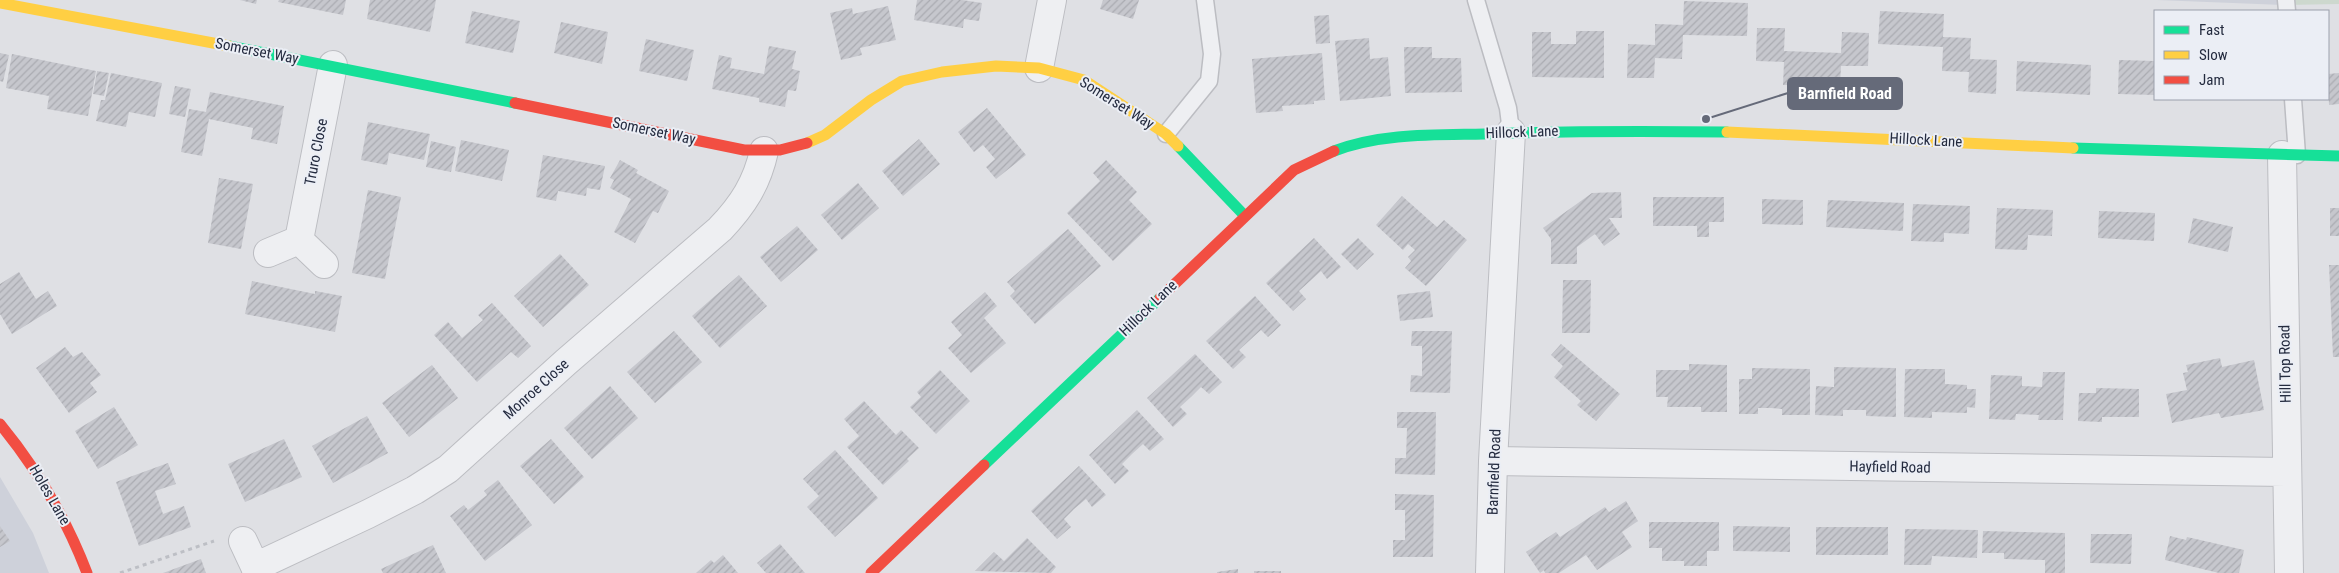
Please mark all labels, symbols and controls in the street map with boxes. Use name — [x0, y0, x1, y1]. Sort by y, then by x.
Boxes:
legend — [2154, 10, 2329, 100]
text: Fast — [2199, 21, 2224, 39]
street label: Somerset Way — [214, 34, 300, 68]
text: Slow — [2199, 46, 2228, 64]
text: Jam — [2199, 71, 2225, 89]
street label: Somerset Way — [1076, 73, 1158, 133]
callout: Barnfield Road — [1788, 78, 1902, 109]
text: Barnfield Road — [1798, 84, 1892, 103]
street label: Somerset Way — [611, 113, 697, 149]
street label: Truro Close — [301, 117, 331, 187]
street label: Hillock Lane — [1485, 122, 1559, 142]
street label: Hillock Lane — [1889, 129, 1963, 151]
street label: Hillock Lane — [1116, 276, 1180, 340]
street label: Hill Top Road — [2275, 325, 2295, 403]
street label: Monroe Close — [500, 355, 572, 423]
street label: Barnfield Road — [1484, 429, 1504, 515]
street label: Hayfield Road — [1849, 457, 1931, 477]
street label: Holes Lane — [26, 462, 74, 528]

